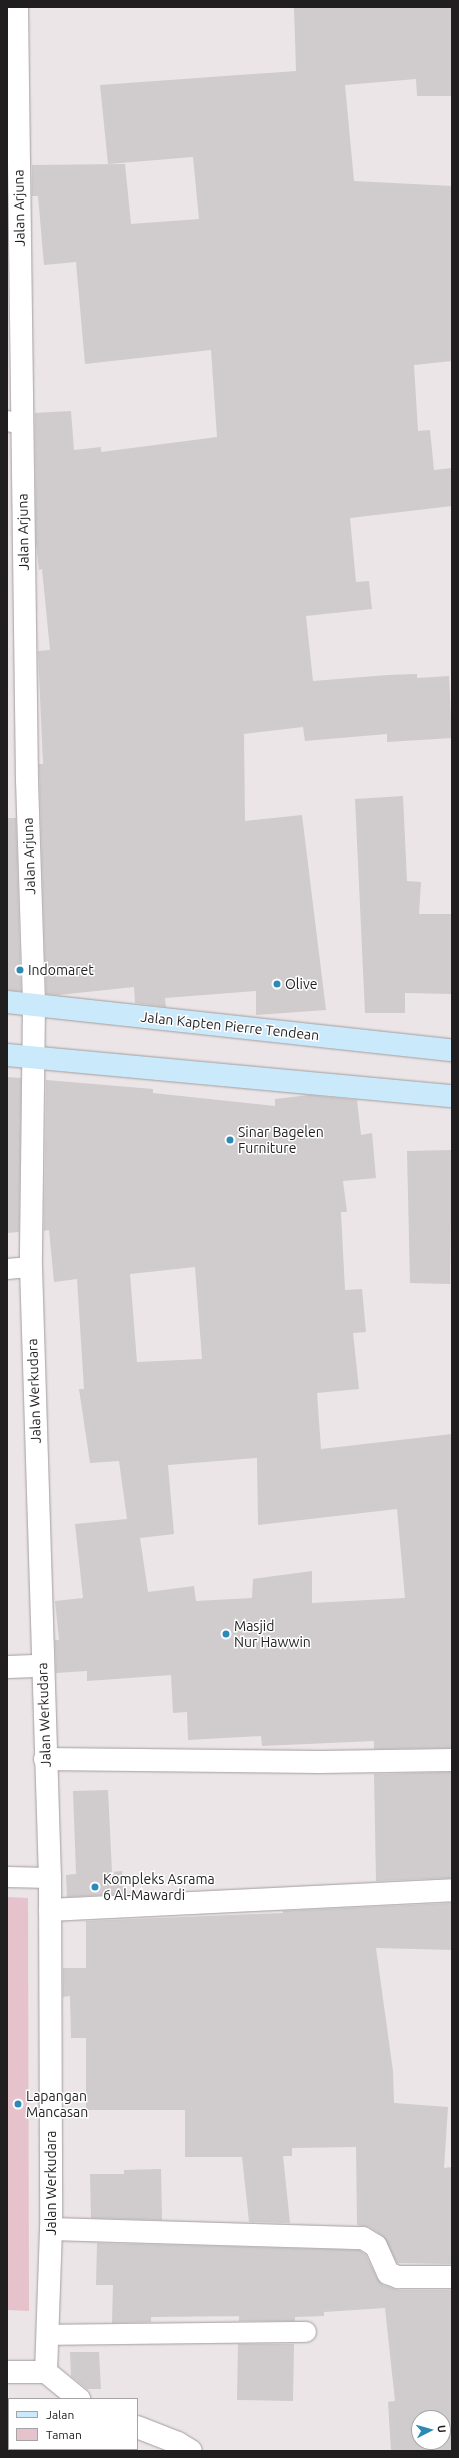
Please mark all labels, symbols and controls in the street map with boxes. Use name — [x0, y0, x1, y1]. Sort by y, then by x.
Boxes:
street label: Jalan Arjuna — [10, 169, 28, 247]
street label: Jalan Arjuna — [14, 493, 32, 571]
street label: Jalan Arjuna — [19, 817, 39, 895]
place label: Indomaret — [28, 962, 94, 978]
marker: Indomaret — [15, 965, 25, 975]
place label: Olive — [285, 976, 317, 992]
marker: Olive — [272, 979, 282, 989]
street label: Jalan Kapten Pierre Tendean — [140, 1008, 320, 1044]
place label: Sinar Bagelen Furniture — [238, 1124, 324, 1156]
marker: Sinar Bagelen Furniture — [225, 1135, 235, 1145]
street label: Jalan Werkudara — [24, 1338, 44, 1444]
place label: Masjid Nur Hawwin — [234, 1618, 311, 1650]
marker: Masjid Nur Hawwin — [221, 1629, 231, 1639]
street label: Jalan Werkudara — [34, 1662, 54, 1768]
place label: Kompleks Asrama 6 Al-Mawardi — [103, 1871, 215, 1904]
marker: Kompleks Asrama 6 Al-Mawardi — [90, 1882, 100, 1892]
place label: Lapangan Mancasan — [26, 2088, 88, 2120]
marker: Lapangan Mancasan — [13, 2099, 23, 2109]
street label: Jalan Werkudara — [43, 2131, 59, 2235]
legend — [8, 2398, 138, 2450]
text: Jalan — [46, 2408, 74, 2421]
north arrow — [411, 2410, 451, 2450]
text: U — [436, 2424, 448, 2433]
text: Taman — [46, 2428, 82, 2441]

